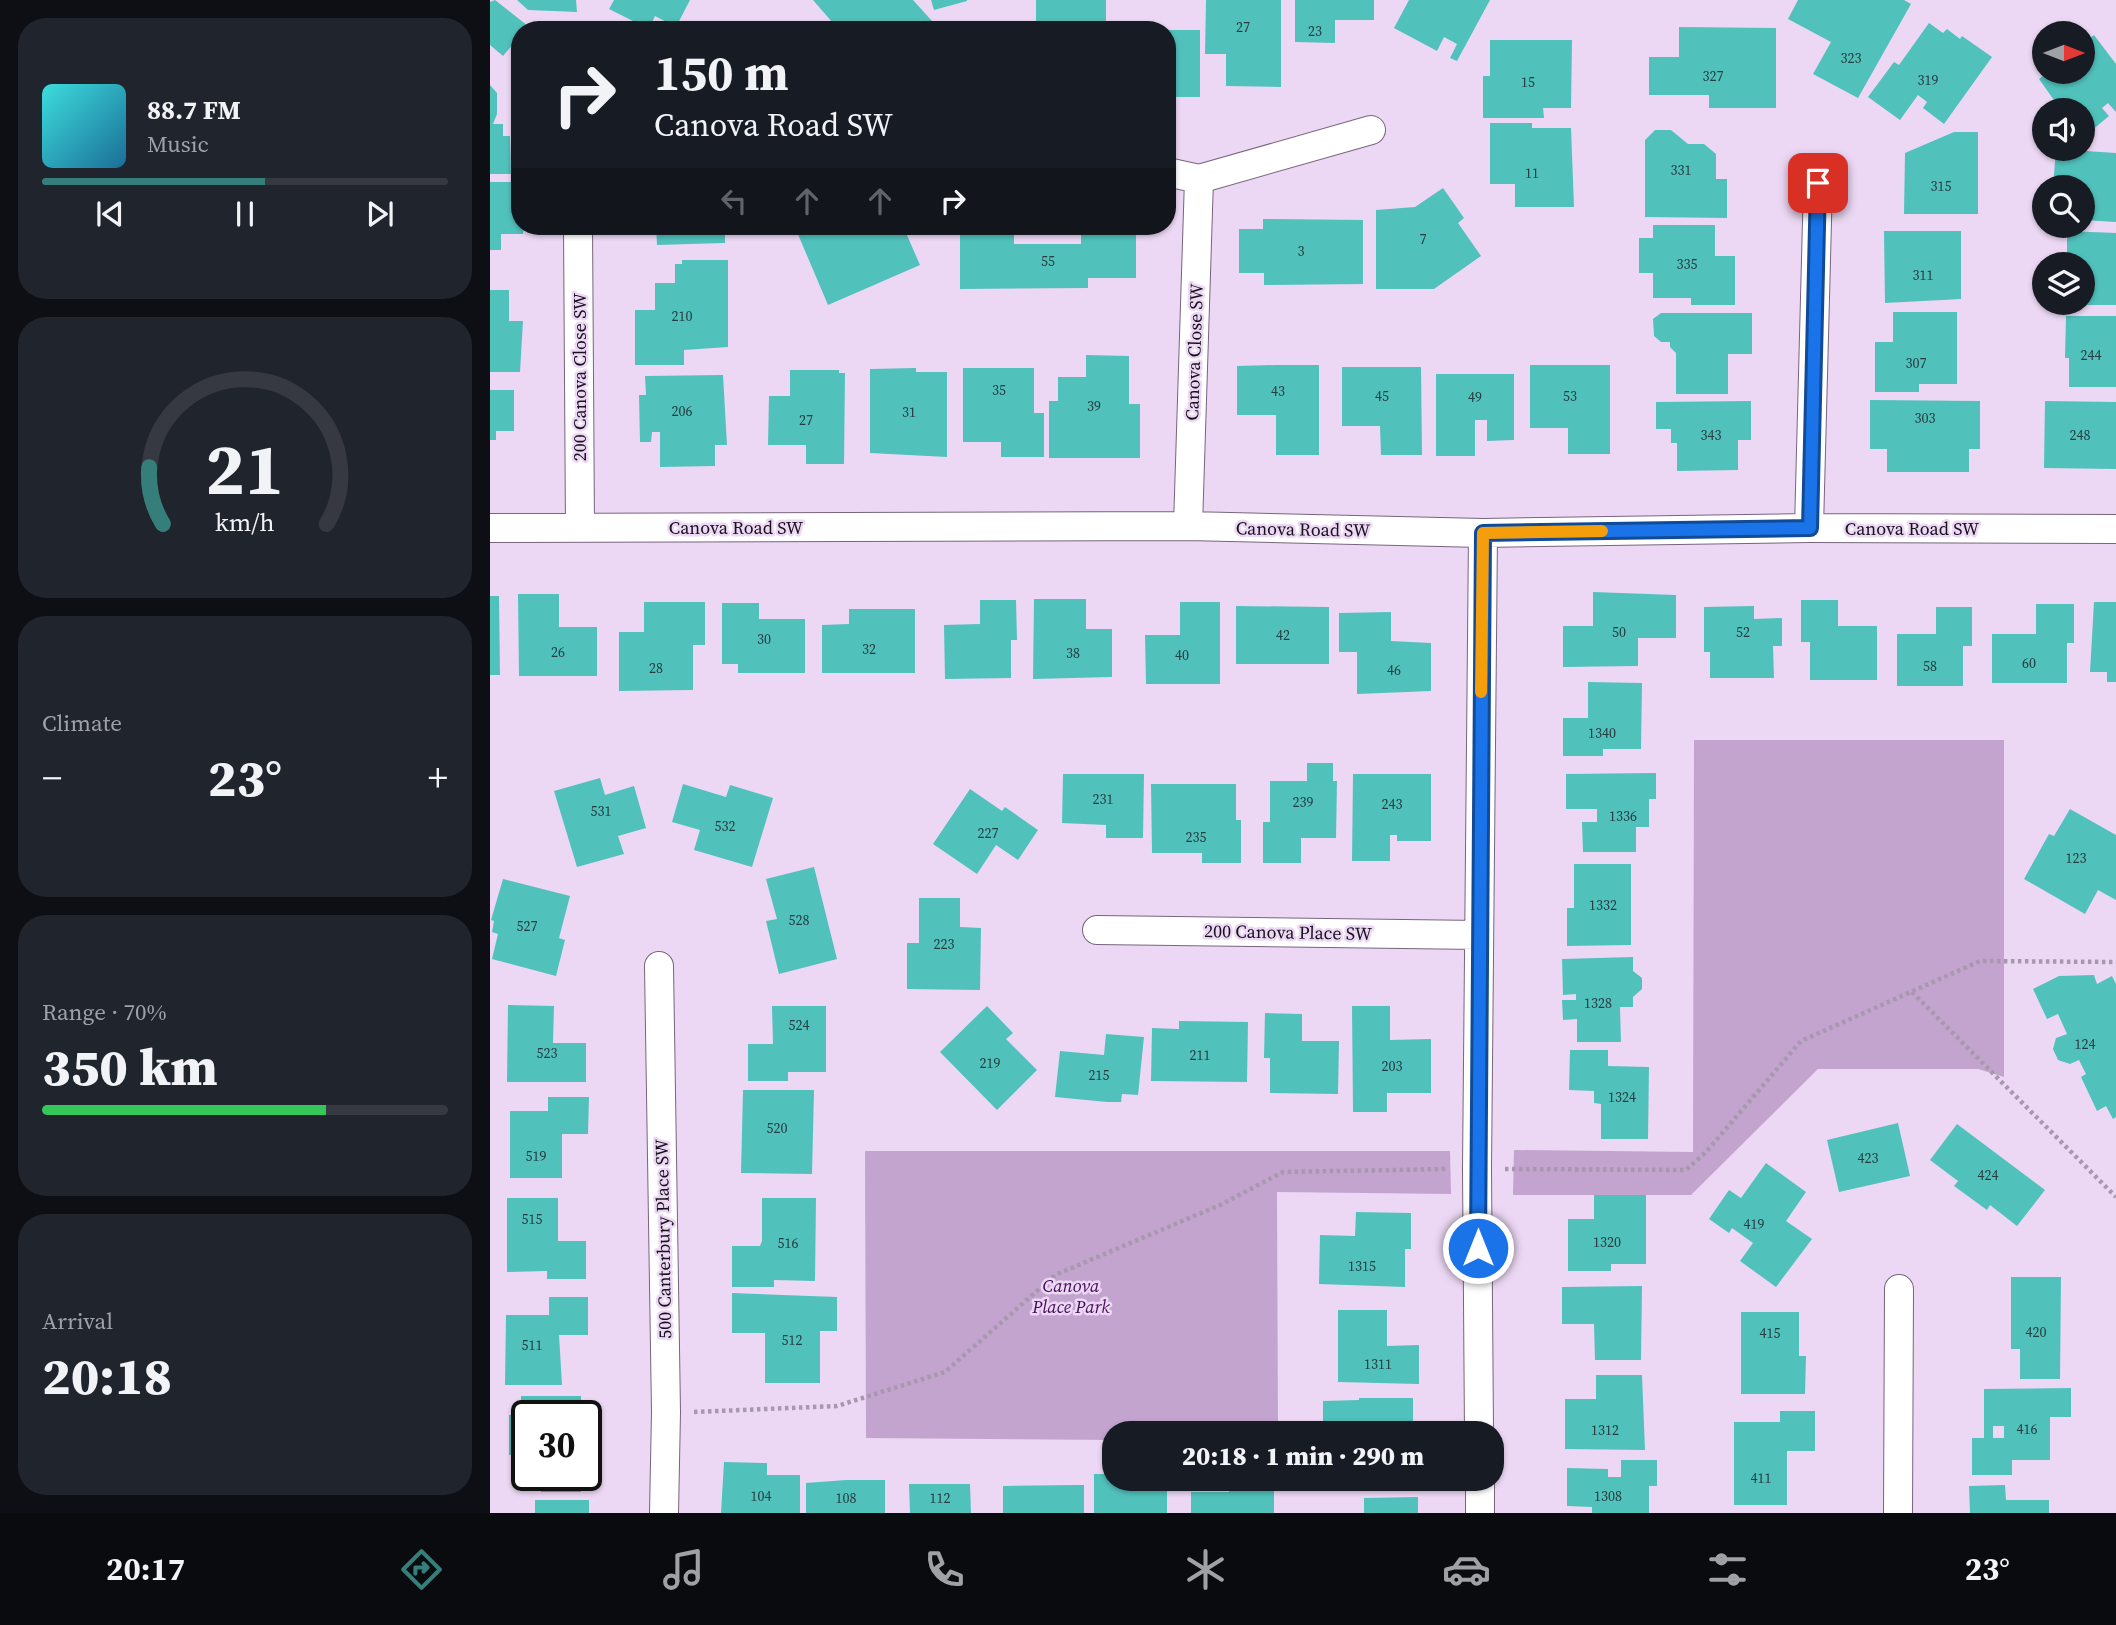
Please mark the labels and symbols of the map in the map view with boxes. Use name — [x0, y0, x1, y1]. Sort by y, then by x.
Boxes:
house number: 27 — [1236, 17, 1250, 37]
house number: 23 — [1308, 21, 1322, 41]
north arrow — [2032, 21, 2095, 84]
house number: 323 — [1841, 48, 1862, 68]
house number: 327 — [1703, 66, 1724, 86]
house number: 319 — [1918, 70, 1939, 90]
house number: 15 — [1521, 72, 1535, 92]
pin — [1788, 153, 1848, 213]
house number: 331 — [1671, 160, 1692, 180]
house number: 11 — [1525, 163, 1539, 183]
house number: 315 — [1931, 176, 1952, 196]
house number: 7 — [1420, 229, 1427, 249]
house number: 3 — [1298, 241, 1305, 261]
house number: 55 — [1041, 251, 1055, 271]
house number: 335 — [1677, 254, 1698, 274]
house number: 311 — [1913, 265, 1934, 285]
street label: Canova Close SW — [1179, 282, 1209, 421]
street label: 200 Canova Close SW — [567, 292, 592, 461]
house number: 210 — [672, 306, 693, 326]
house number: 244 — [2081, 345, 2102, 365]
house number: 307 — [1906, 353, 1927, 373]
house number: 35 — [992, 380, 1006, 400]
house number: 43 — [1271, 381, 1285, 401]
house number: 45 — [1375, 386, 1389, 406]
house number: 53 — [1563, 386, 1577, 406]
house number: 49 — [1468, 387, 1482, 407]
house number: 39 — [1087, 396, 1101, 416]
house number: 206 — [672, 401, 693, 421]
house number: 31 — [902, 402, 916, 422]
house number: 303 — [1915, 408, 1936, 428]
house number: 27 — [799, 410, 813, 430]
house number: 343 — [1701, 425, 1722, 445]
house number: 248 — [2070, 425, 2091, 445]
street label: Canova Road SW — [669, 515, 804, 540]
street label: Canova Road SW — [1236, 515, 1371, 543]
street label: Canova Road SW — [1845, 516, 1980, 541]
house number: 50 — [1612, 622, 1626, 642]
house number: 52 — [1736, 622, 1750, 642]
house number: 42 — [1276, 625, 1290, 645]
house number: 30 — [757, 629, 771, 649]
house number: 32 — [862, 639, 876, 659]
house number: 26 — [551, 642, 565, 662]
house number: 38 — [1066, 643, 1080, 663]
house number: 40 — [1175, 645, 1189, 665]
house number: 60 — [2022, 653, 2036, 673]
house number: 58 — [1923, 656, 1937, 676]
house number: 28 — [649, 658, 663, 678]
house number: 46 — [1387, 660, 1401, 680]
house number: 1340 — [1588, 723, 1616, 743]
house number: 231 — [1093, 789, 1114, 809]
house number: 239 — [1293, 792, 1314, 812]
house number: 243 — [1382, 794, 1403, 814]
house number: 531 — [591, 801, 612, 821]
house number: 1336 — [1609, 806, 1637, 826]
house number: 532 — [715, 816, 736, 836]
house number: 227 — [978, 823, 999, 843]
house number: 235 — [1186, 827, 1207, 847]
house number: 123 — [2066, 848, 2087, 868]
house number: 1332 — [1589, 895, 1617, 915]
house number: 528 — [789, 910, 810, 930]
house number: 527 — [517, 916, 538, 936]
street label: 200 Canova Place SW — [1204, 918, 1373, 946]
house number: 223 — [934, 934, 955, 954]
house number: 1328 — [1584, 993, 1612, 1013]
house number: 524 — [789, 1015, 810, 1035]
house number: 124 — [2075, 1034, 2096, 1054]
house number: 523 — [537, 1043, 558, 1063]
house number: 211 — [1190, 1045, 1211, 1065]
house number: 219 — [980, 1053, 1001, 1073]
house number: 203 — [1382, 1056, 1403, 1076]
house number: 215 — [1089, 1065, 1110, 1085]
house number: 1324 — [1608, 1087, 1636, 1107]
house number: 520 — [767, 1118, 788, 1138]
street label: 500 Canterbury Place SW — [649, 1138, 677, 1339]
house number: 519 — [526, 1146, 547, 1166]
house number: 423 — [1858, 1148, 1879, 1168]
house number: 424 — [1978, 1165, 1999, 1185]
house number: 515 — [522, 1209, 543, 1229]
position arrow — [1441, 1211, 1515, 1285]
house number: 419 — [1744, 1214, 1765, 1234]
house number: 1320 — [1593, 1232, 1621, 1252]
house number: 516 — [778, 1233, 799, 1253]
house number: 1315 — [1348, 1256, 1376, 1276]
park label: Canova Place Park — [1031, 1273, 1110, 1319]
house number: 420 — [2026, 1322, 2047, 1342]
house number: 415 — [1760, 1323, 1781, 1343]
house number: 512 — [782, 1330, 803, 1350]
house number: 511 — [522, 1335, 543, 1355]
house number: 1311 — [1364, 1354, 1392, 1374]
speed limit sign: 30 — [511, 1400, 602, 1491]
house number: 416 — [2017, 1419, 2038, 1439]
house number: 1312 — [1591, 1420, 1619, 1440]
house number: 411 — [1751, 1468, 1772, 1488]
house number: 104 — [751, 1486, 772, 1506]
house number: 1308 — [1594, 1486, 1622, 1506]
house number: 108 — [836, 1488, 857, 1508]
house number: 112 — [930, 1488, 951, 1508]

